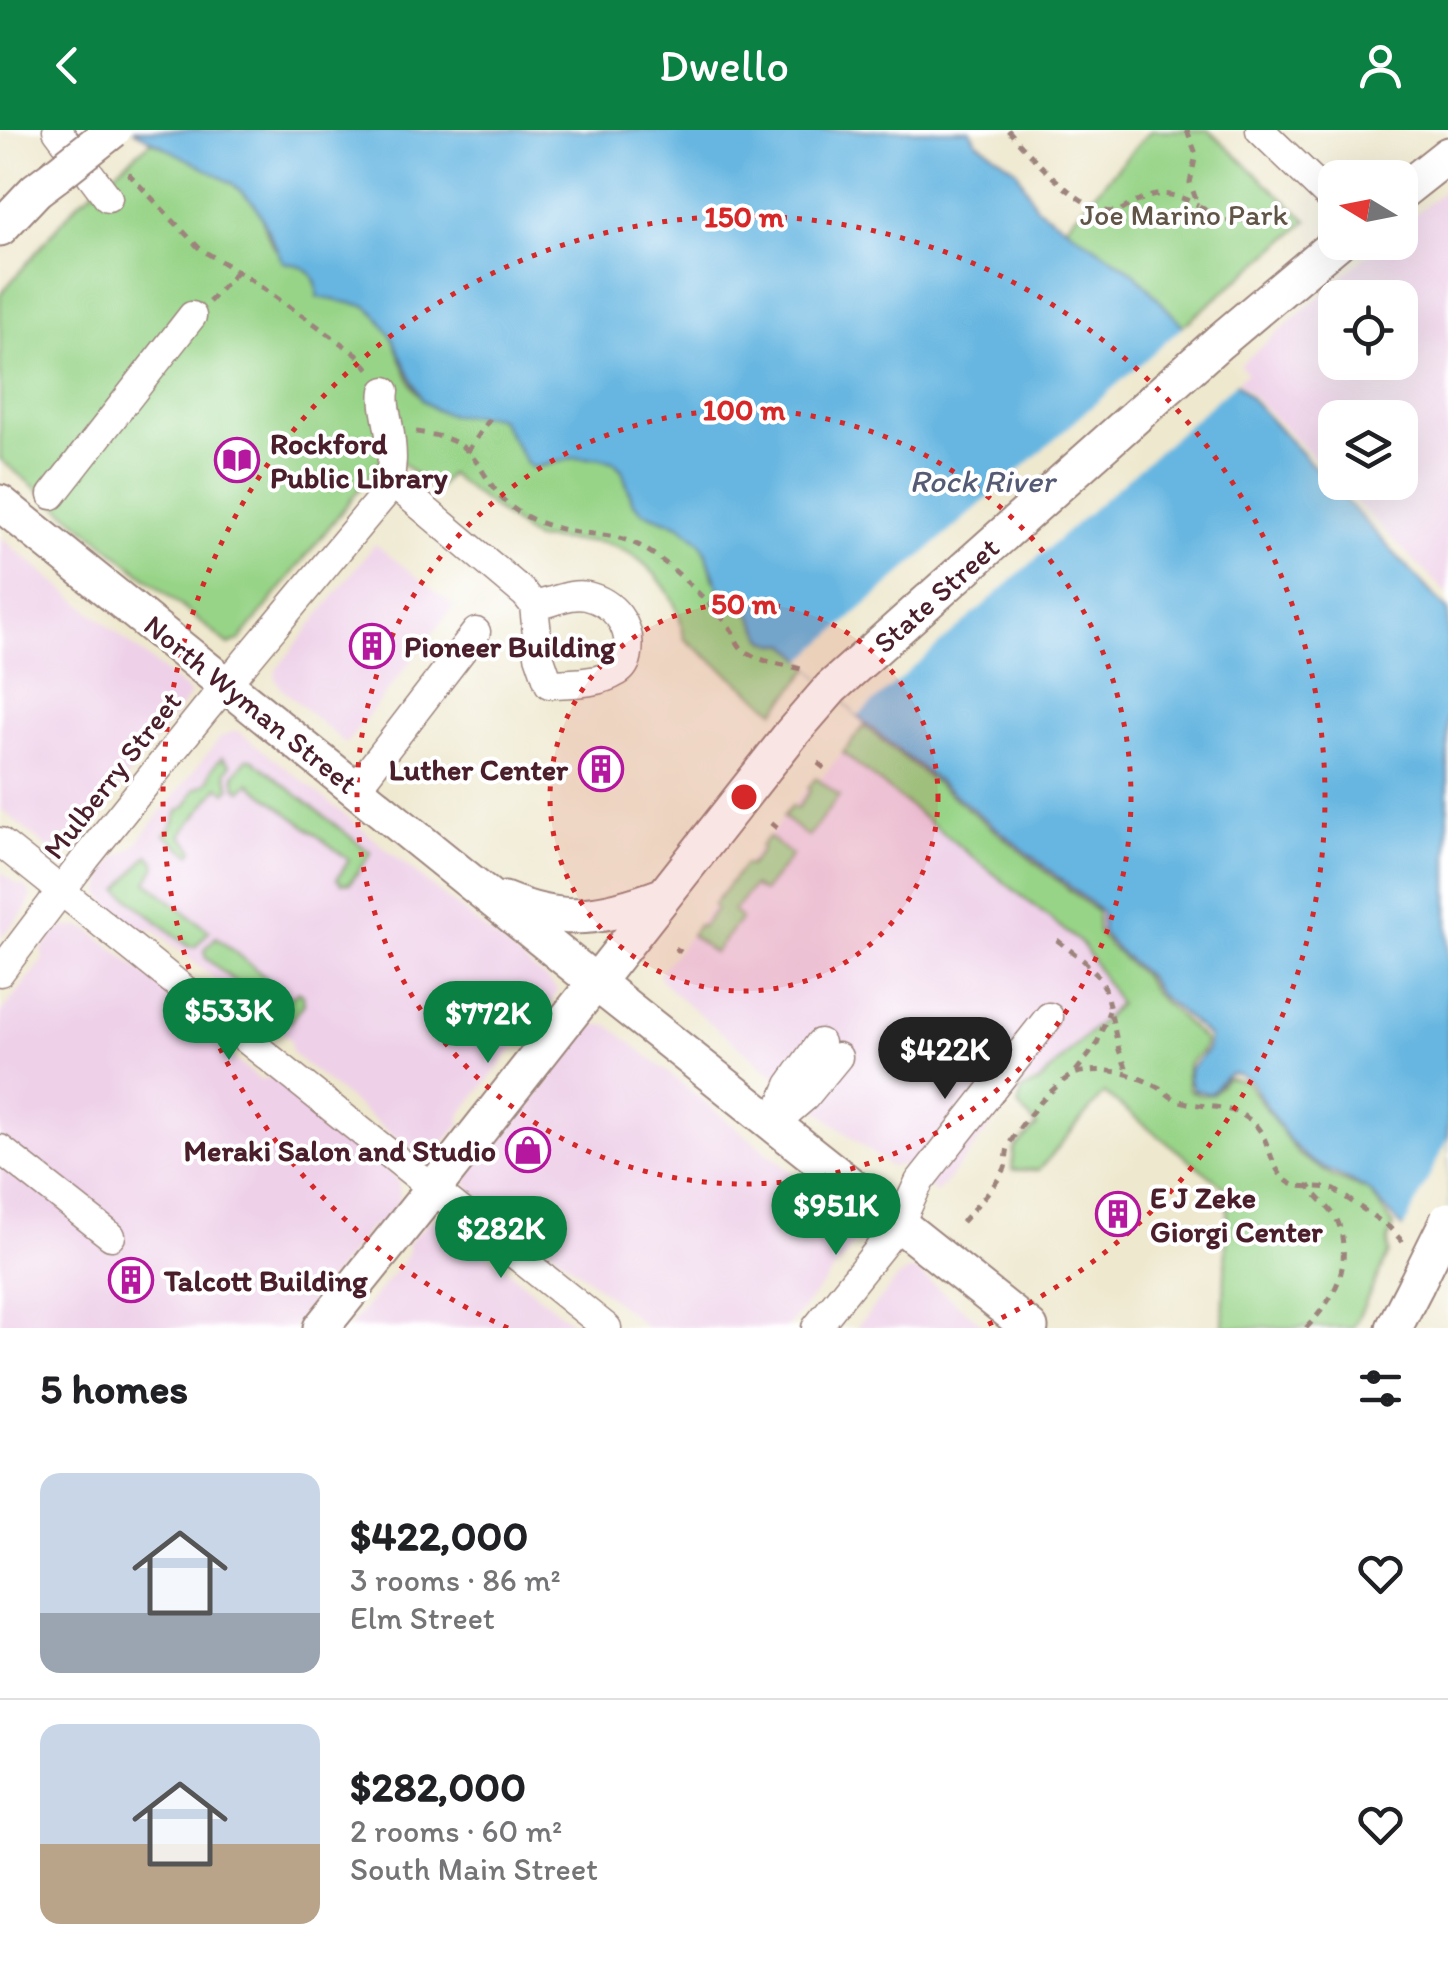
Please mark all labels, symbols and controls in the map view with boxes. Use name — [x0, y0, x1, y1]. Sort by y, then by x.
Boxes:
icon: back — [40, 38, 95, 93]
text: Dwello — [659, 38, 789, 92]
icon: person — [1353, 38, 1408, 93]
north arrow — [1318, 160, 1418, 260]
map controls — [1318, 160, 1418, 500]
park label: Joe Marino Park — [1080, 196, 1288, 233]
text: 150 m — [704, 198, 785, 235]
button: locate — [1318, 280, 1418, 380]
text: 100 m — [703, 391, 786, 428]
button: layers — [1318, 400, 1418, 500]
place label: Rockford Public Library — [270, 425, 449, 496]
library icon: Rockford Public Library — [214, 437, 260, 483]
water label: Rock River — [909, 462, 1058, 500]
street label: State Street — [866, 529, 1006, 661]
text: 50 m — [711, 585, 778, 622]
street label: North Wyman Street — [137, 607, 365, 801]
building icon: Pioneer Building — [349, 623, 395, 669]
place label: Pioneer Building — [404, 628, 616, 665]
street label: Mulberry Street — [35, 684, 189, 866]
building icon: Luther Center — [578, 746, 624, 792]
place label: Luther Center — [389, 751, 569, 788]
centre of rings — [726, 779, 762, 815]
pin: $533K — [159, 978, 299, 1063]
pin: $772K — [418, 981, 558, 1066]
text: $533K — [185, 991, 273, 1029]
text: $772K — [445, 994, 531, 1032]
pin: $422K — [875, 1017, 1015, 1102]
text: $422K — [900, 1030, 990, 1068]
shop icon: Meraki Salon and Studio — [505, 1127, 551, 1173]
place label: Meraki Salon and Studio — [184, 1132, 496, 1169]
pin: $951K — [766, 1173, 906, 1258]
place label: E J Zeke Giorgi Center — [1150, 1179, 1323, 1250]
text: $951K — [793, 1186, 879, 1224]
building icon: E J Zeke Giorgi Center — [1095, 1191, 1141, 1237]
pin: $282K — [431, 1196, 571, 1281]
text: $282K — [457, 1209, 545, 1247]
building icon: Talcott Building — [108, 1257, 154, 1303]
place label: Talcott Building — [163, 1262, 368, 1299]
icon: filters — [1353, 1361, 1408, 1416]
text: 5 homes — [40, 1363, 188, 1414]
text: $422,000 — [350, 1510, 528, 1561]
icon: home — [120, 1513, 240, 1633]
icon: heart — [1353, 1546, 1408, 1601]
text: 3 rooms · 86 m² — [350, 1561, 561, 1599]
text: Elm Street — [350, 1599, 495, 1637]
text: $282,000 — [350, 1761, 526, 1812]
icon: home — [120, 1764, 240, 1884]
icon: heart — [1353, 1797, 1408, 1852]
text: 2 rooms · 60 m² — [350, 1812, 562, 1850]
text: South Main Street — [350, 1850, 598, 1888]

